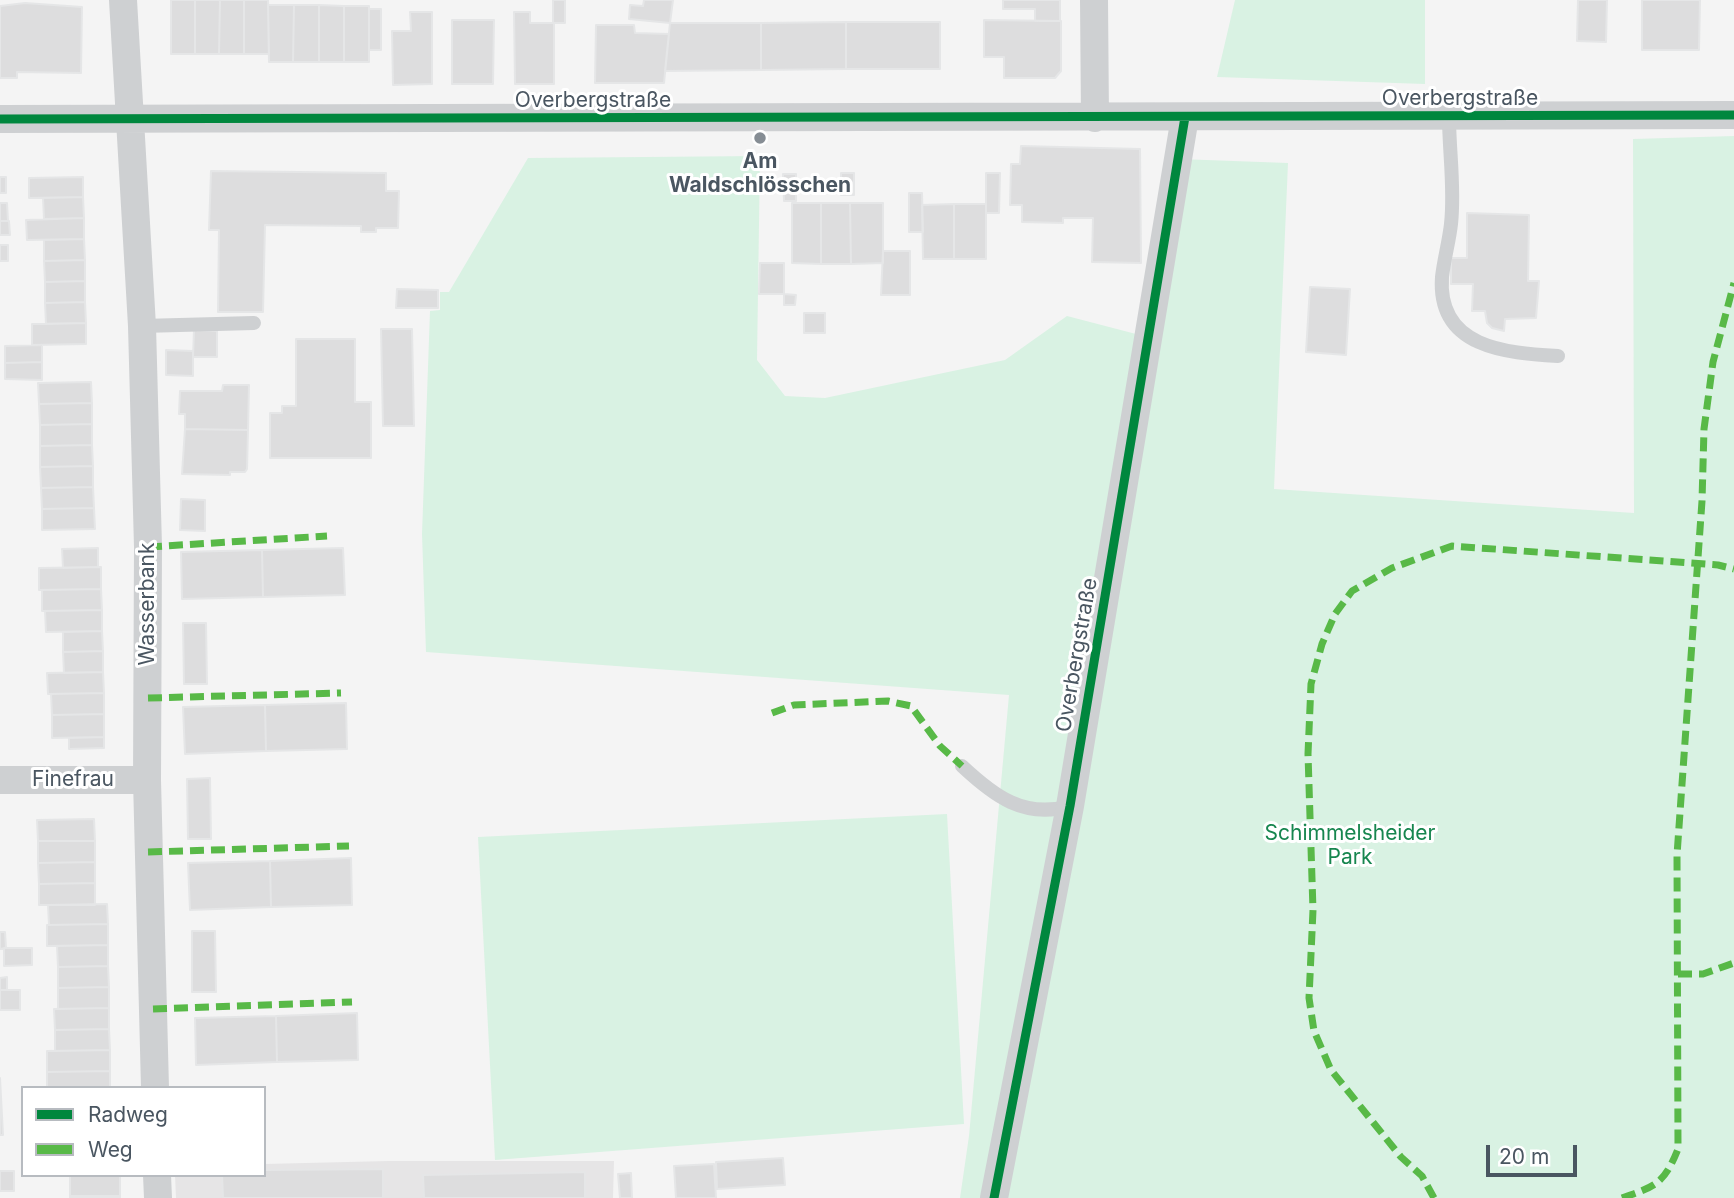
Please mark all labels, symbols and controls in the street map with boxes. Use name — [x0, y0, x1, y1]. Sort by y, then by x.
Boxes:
street label: Overbergstraße — [1382, 86, 1538, 112]
street label: Overbergstraße — [515, 88, 671, 114]
marker: Am Waldschlösschen — [752, 130, 768, 146]
place label: Am Waldschlösschen — [669, 149, 851, 199]
street label: Wasserbank — [135, 543, 161, 665]
street label: Overbergstraße — [1051, 576, 1103, 734]
street label: Finefrau — [32, 767, 114, 793]
park label: Schimmelsheider Park — [1265, 821, 1435, 871]
legend — [21, 1086, 266, 1177]
text: Radweg — [88, 1102, 168, 1127]
scale bar — [1489, 1132, 1580, 1176]
text: Weg — [88, 1137, 133, 1162]
text: 20 m — [1499, 1144, 1549, 1169]

